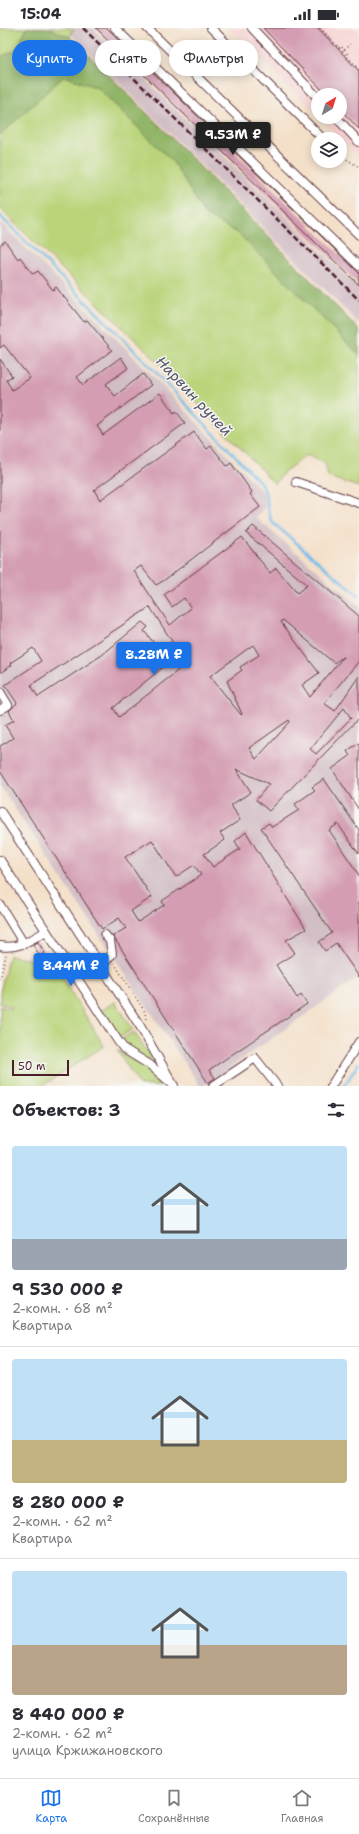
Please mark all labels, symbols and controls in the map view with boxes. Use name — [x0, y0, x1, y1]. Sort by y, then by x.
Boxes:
text: 15:04 — [20, 4, 61, 24]
chip: Купить — [12, 40, 87, 76]
chip: Снять — [95, 40, 161, 76]
chip: Фильтры — [169, 40, 258, 76]
north arrow — [311, 88, 347, 124]
map controls — [311, 88, 347, 168]
pin: 9.53M ₽ — [196, 122, 270, 156]
text: 9.53M ₽ — [205, 126, 261, 143]
button: layers — [311, 132, 347, 168]
water label: Нарвин ручей — [151, 351, 237, 441]
pin: 8.28M ₽ — [117, 642, 191, 676]
text: 8.28M ₽ — [125, 646, 183, 663]
pin: 8.44M ₽ — [34, 953, 108, 987]
text: 8.44M ₽ — [43, 957, 99, 974]
scale bar — [12, 1058, 69, 1077]
text: 50 m — [18, 1059, 46, 1074]
text: Объектов: 3 — [12, 1099, 121, 1121]
icon: filters — [325, 1099, 347, 1121]
icon: home — [144, 1172, 216, 1244]
text: 9 530 000 ₽ — [12, 1278, 123, 1300]
text: 2-комн. · 68 m² — [12, 1300, 113, 1317]
text: Квартира — [12, 1317, 72, 1334]
icon: home — [144, 1385, 216, 1457]
text: 8 280 000 ₽ — [12, 1491, 124, 1513]
text: 2-комн. · 62 m² — [12, 1513, 112, 1530]
text: Квартира — [12, 1530, 72, 1547]
icon: home — [144, 1597, 216, 1669]
text: 8 440 000 ₽ — [12, 1703, 125, 1725]
text: 2-комн. · 62 m² — [12, 1725, 112, 1742]
text: улица Кржижановского — [12, 1742, 163, 1759]
tab: Карта — [36, 1787, 67, 1826]
tab: Сохранённые — [138, 1787, 210, 1826]
tab: Главная — [281, 1787, 324, 1826]

